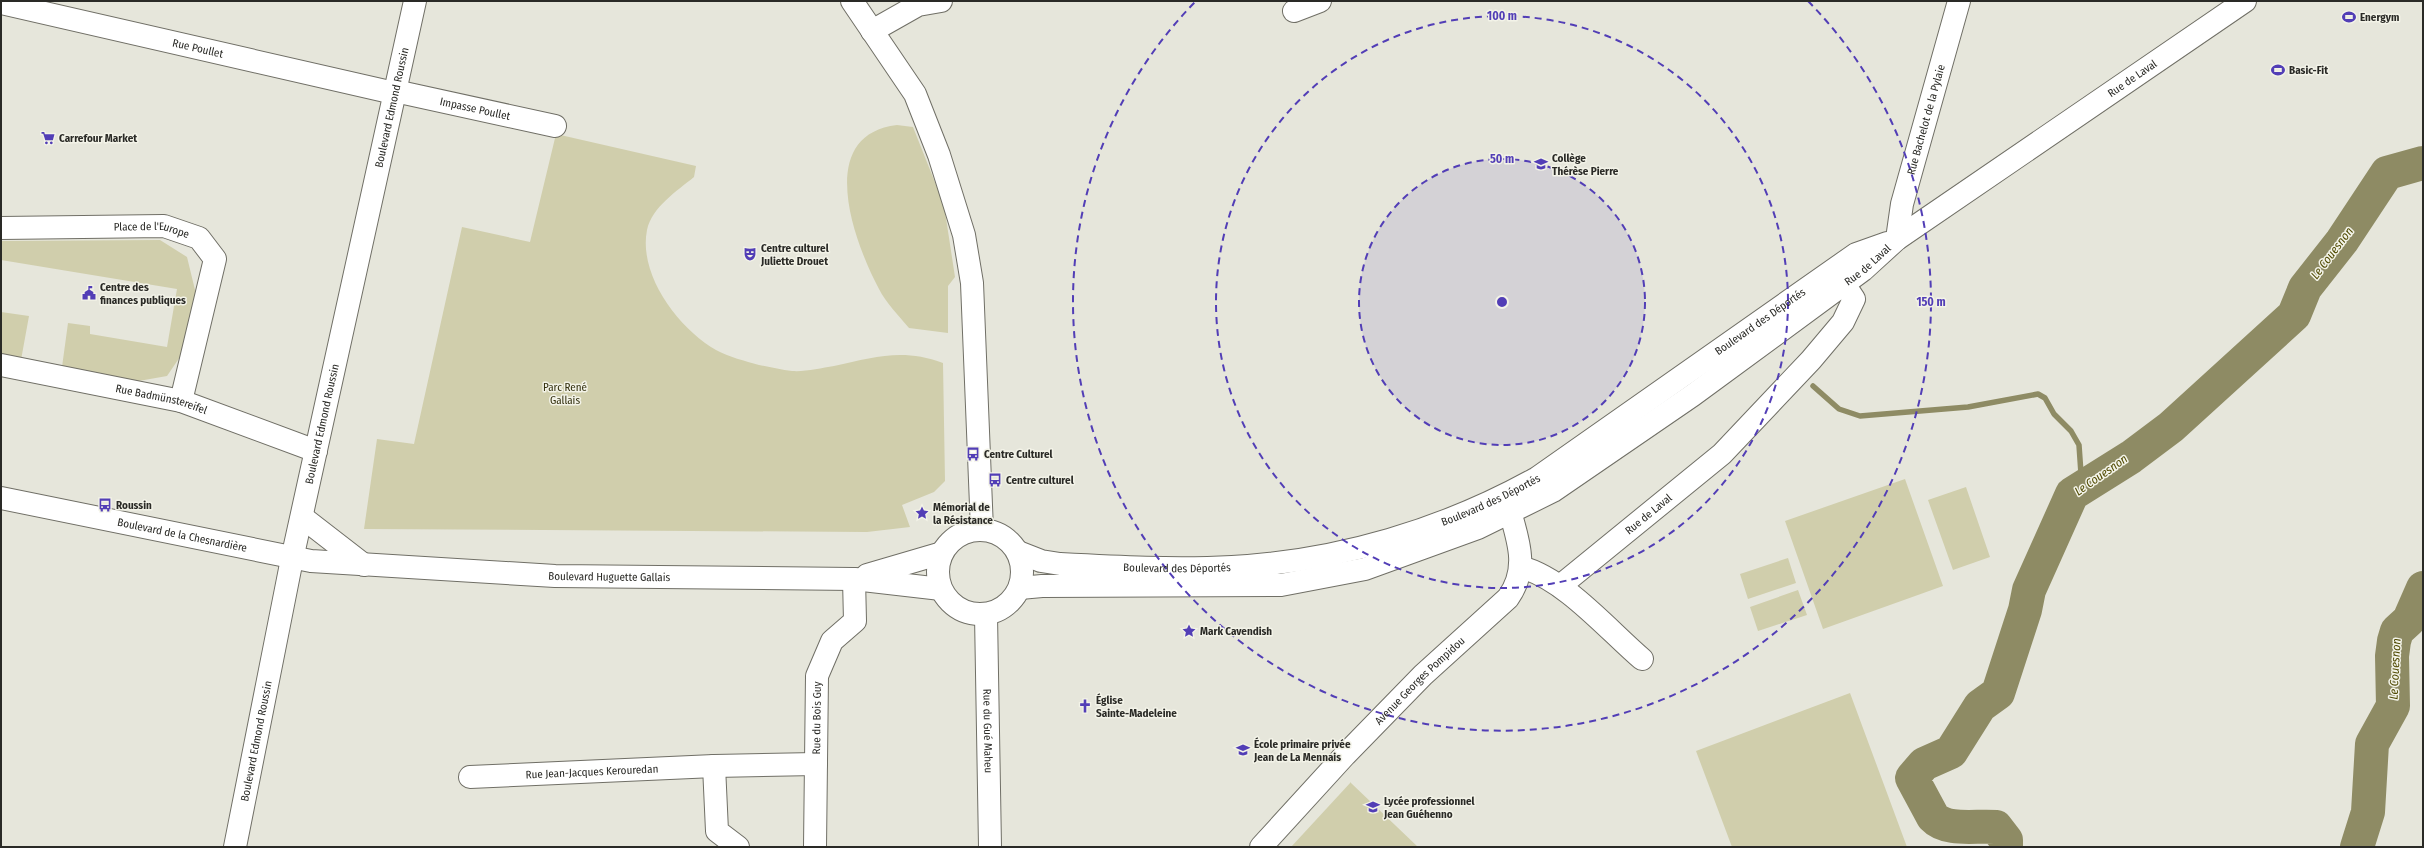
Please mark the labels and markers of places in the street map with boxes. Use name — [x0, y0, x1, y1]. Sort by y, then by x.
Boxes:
sports icon: Energym — [2341, 9, 2357, 25]
place label: Energym — [2360, 11, 2399, 24]
sports icon: Basic-Fit — [2270, 62, 2286, 78]
place label: Basic-Fit — [2289, 64, 2328, 77]
supermarket icon: Carrefour Market — [40, 130, 56, 146]
place label: Carrefour Market — [59, 132, 137, 145]
place label: Collège Thérèse Pierre — [1552, 152, 1619, 178]
school or university icon: Collège Thérèse Pierre — [1533, 156, 1549, 172]
place label: Centre culturel Juliette Drouet — [760, 242, 830, 268]
theatre icon: Centre culturel Juliette Drouet — [742, 246, 758, 262]
place label: Centre des finances publiques — [100, 281, 186, 307]
public building icon: Centre des finances publiques — [81, 285, 97, 301]
centre of rings — [1495, 295, 1509, 309]
bus stop icon: Centre Culturel — [965, 446, 981, 462]
place label: Centre Culturel — [984, 448, 1054, 461]
bus stop icon: Centre culturel — [987, 472, 1003, 488]
place label: Centre culturel — [1006, 474, 1075, 487]
bus stop icon: Roussin — [97, 497, 113, 513]
place label: Roussin — [116, 499, 152, 512]
place label: Mémorial de la Résistance — [933, 501, 993, 527]
place icon: Mémorial de la Résistance — [914, 505, 930, 521]
place icon: Mark Cavendish — [1181, 623, 1197, 639]
place label: Mark Cavendish — [1200, 625, 1272, 638]
place label: Église Sainte-Madeleine — [1096, 693, 1177, 720]
church icon: Église Sainte-Madeleine — [1077, 698, 1093, 714]
place label: École primaire privée Jean de La Mennais — [1253, 737, 1351, 764]
school or university icon: École primaire privée Jean de La Mennais — [1235, 742, 1251, 758]
place label: Lycée professionnel Jean Guéhenno — [1383, 795, 1476, 821]
school or university icon: Lycée professionnel Jean Guéhenno — [1365, 799, 1381, 815]

